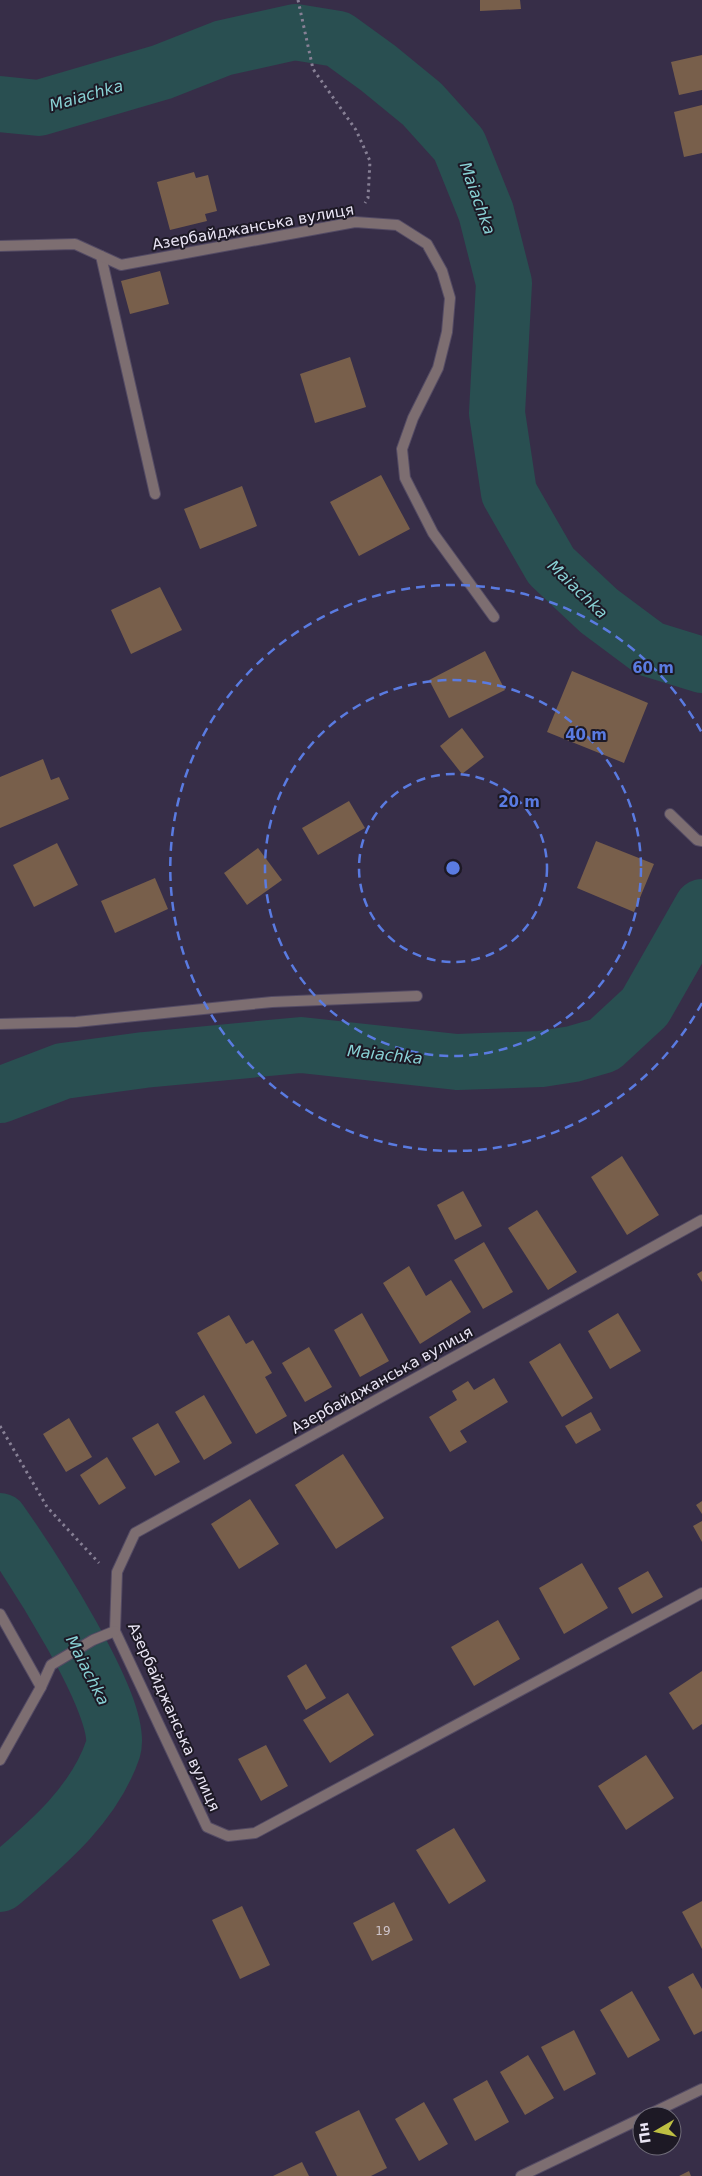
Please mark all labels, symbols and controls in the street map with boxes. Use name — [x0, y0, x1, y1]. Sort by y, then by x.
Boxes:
water label: Maiachka — [47, 76, 125, 115]
water label: Maiachka — [456, 159, 499, 237]
street label: Азербайджанська вулиця — [151, 200, 355, 254]
water label: Maiachka — [544, 556, 612, 623]
text: 60 m — [632, 659, 674, 677]
text: 40 m — [565, 726, 607, 744]
text: 20 m — [498, 793, 540, 811]
centre of rings — [444, 859, 462, 877]
water label: Maiachka — [346, 1041, 424, 1068]
street label: Азербайджанська вулиця — [288, 1323, 476, 1437]
street label: Азербайджанська вулиця — [124, 1620, 224, 1814]
water label: Maiachka — [62, 1632, 113, 1708]
house number: 19 — [375, 1924, 391, 1938]
north arrow — [632, 2106, 682, 2156]
text: Пн — [635, 2121, 654, 2145]

